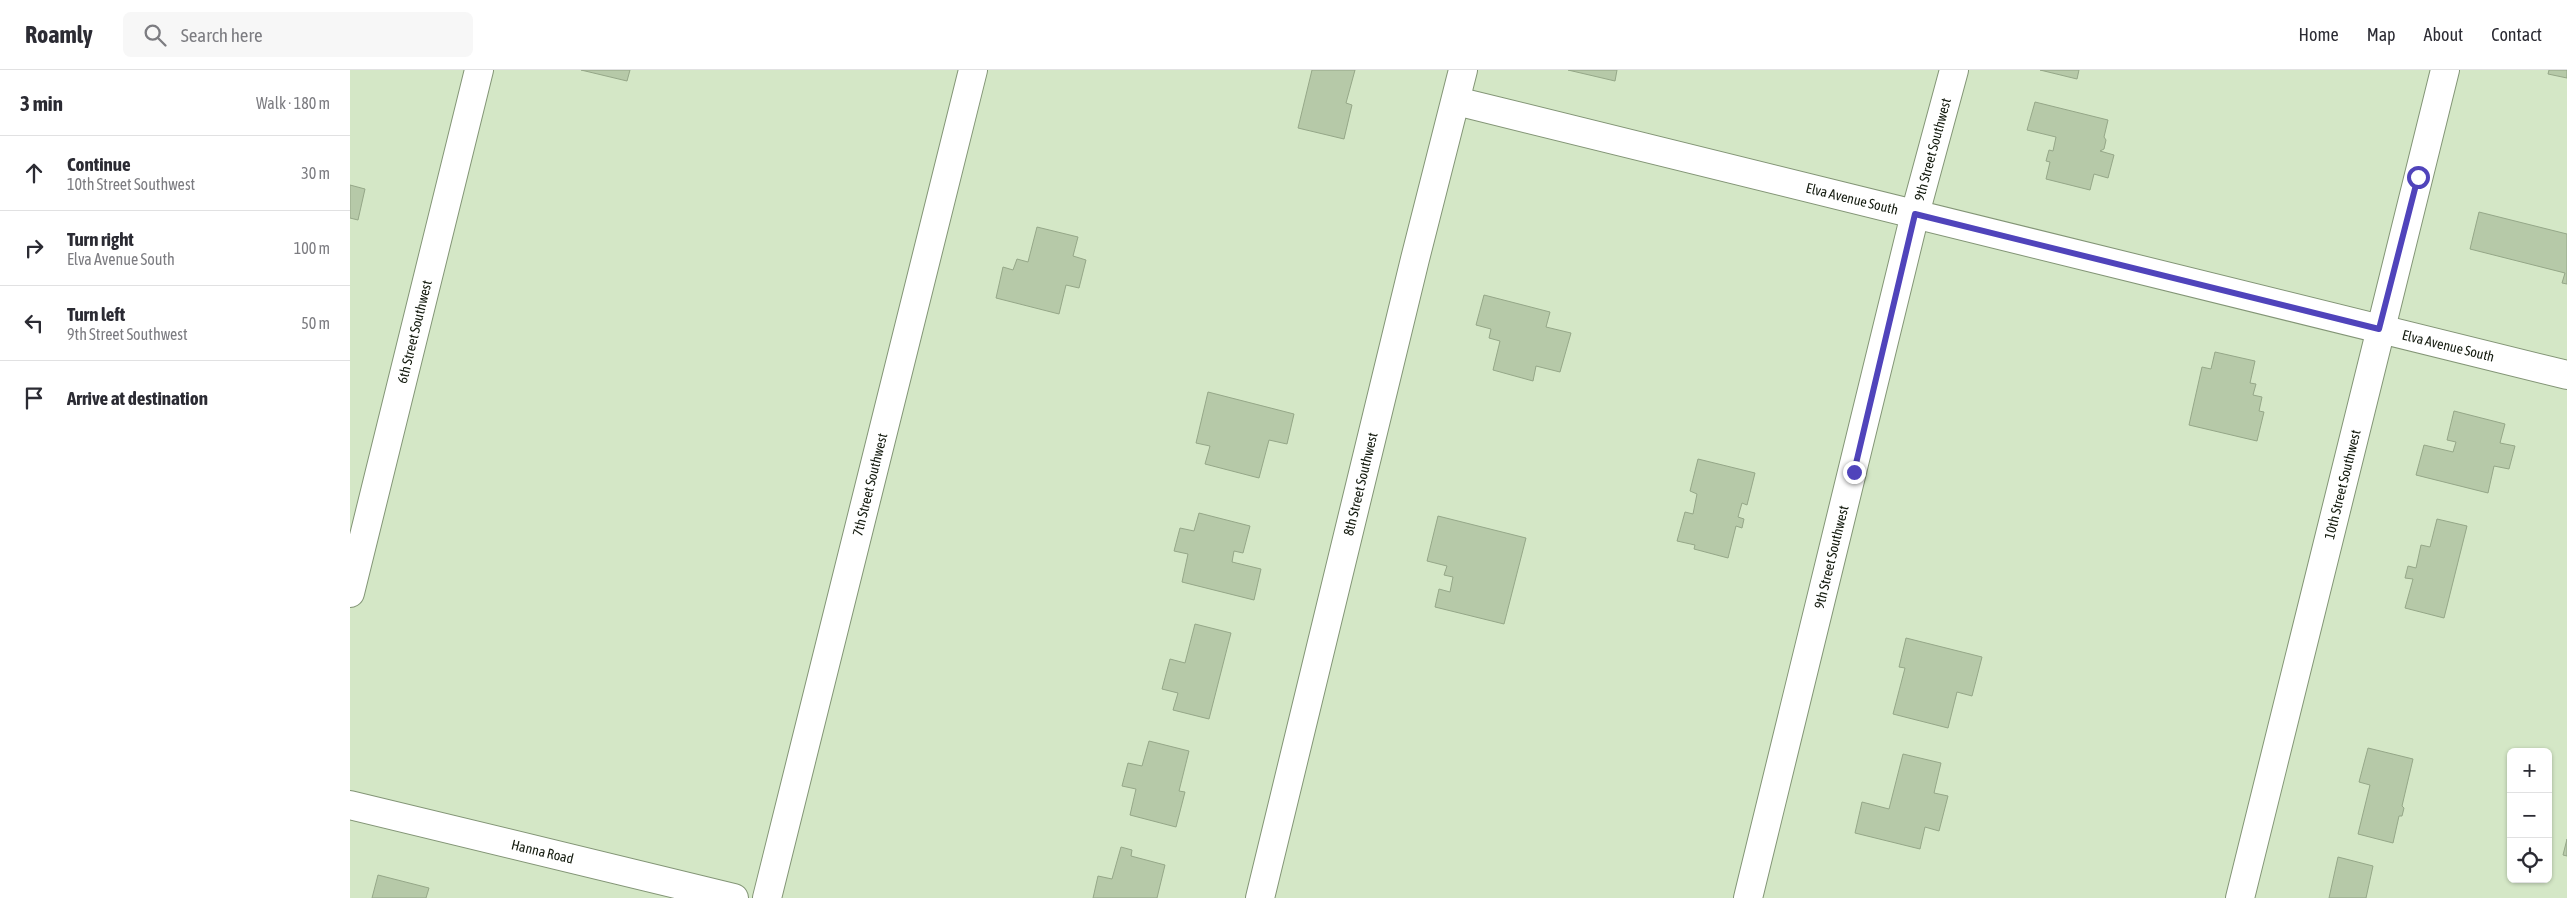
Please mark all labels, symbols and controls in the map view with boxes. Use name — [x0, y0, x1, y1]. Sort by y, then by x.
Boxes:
search box — [123, 12, 473, 57]
text: Roamly — [25, 21, 93, 48]
icon: search — [141, 21, 169, 49]
text: Search here — [181, 24, 263, 46]
text: Home — [2299, 24, 2339, 45]
text: Map — [2367, 24, 2396, 45]
text: About — [2424, 24, 2463, 45]
text: Contact — [2491, 24, 2542, 45]
text: 3 min — [20, 91, 63, 115]
text: Walk · 180 m — [256, 94, 330, 112]
street label: 9th Street Southwest — [1911, 96, 1954, 203]
text: Continue — [67, 153, 131, 175]
icon: ahead — [20, 159, 48, 187]
text: 30 m — [301, 164, 330, 182]
route start — [2407, 166, 2430, 189]
text: 10th Street Southwest — [67, 175, 195, 193]
street label: Elva Avenue South — [1804, 180, 1900, 218]
text: Turn right — [67, 228, 134, 250]
icon: right — [20, 234, 48, 262]
text: 100 m — [294, 239, 330, 257]
text: Elva Avenue South — [67, 250, 175, 268]
street label: 6th Street Southwest — [394, 279, 435, 385]
text: Turn left — [67, 303, 125, 325]
icon: left — [20, 309, 48, 337]
text: 50 m — [301, 314, 330, 332]
text: 9th Street Southwest — [67, 325, 188, 343]
street label: Elva Avenue South — [2401, 327, 2496, 365]
icon: arrive — [20, 384, 48, 412]
text: Arrive at destination — [67, 387, 208, 409]
street label: 10th Street Southwest — [2321, 428, 2364, 541]
street label: 7th Street Southwest — [849, 431, 890, 538]
street label: 8th Street Southwest — [1340, 431, 1381, 537]
route end — [1843, 461, 1866, 484]
street label: 9th Street Southwest — [1811, 504, 1852, 610]
map controls — [2507, 748, 2552, 883]
button: + — [2507, 748, 2552, 793]
button: − — [2507, 793, 2552, 838]
street label: Hanna Road — [510, 836, 575, 867]
button: locate — [2507, 838, 2552, 883]

